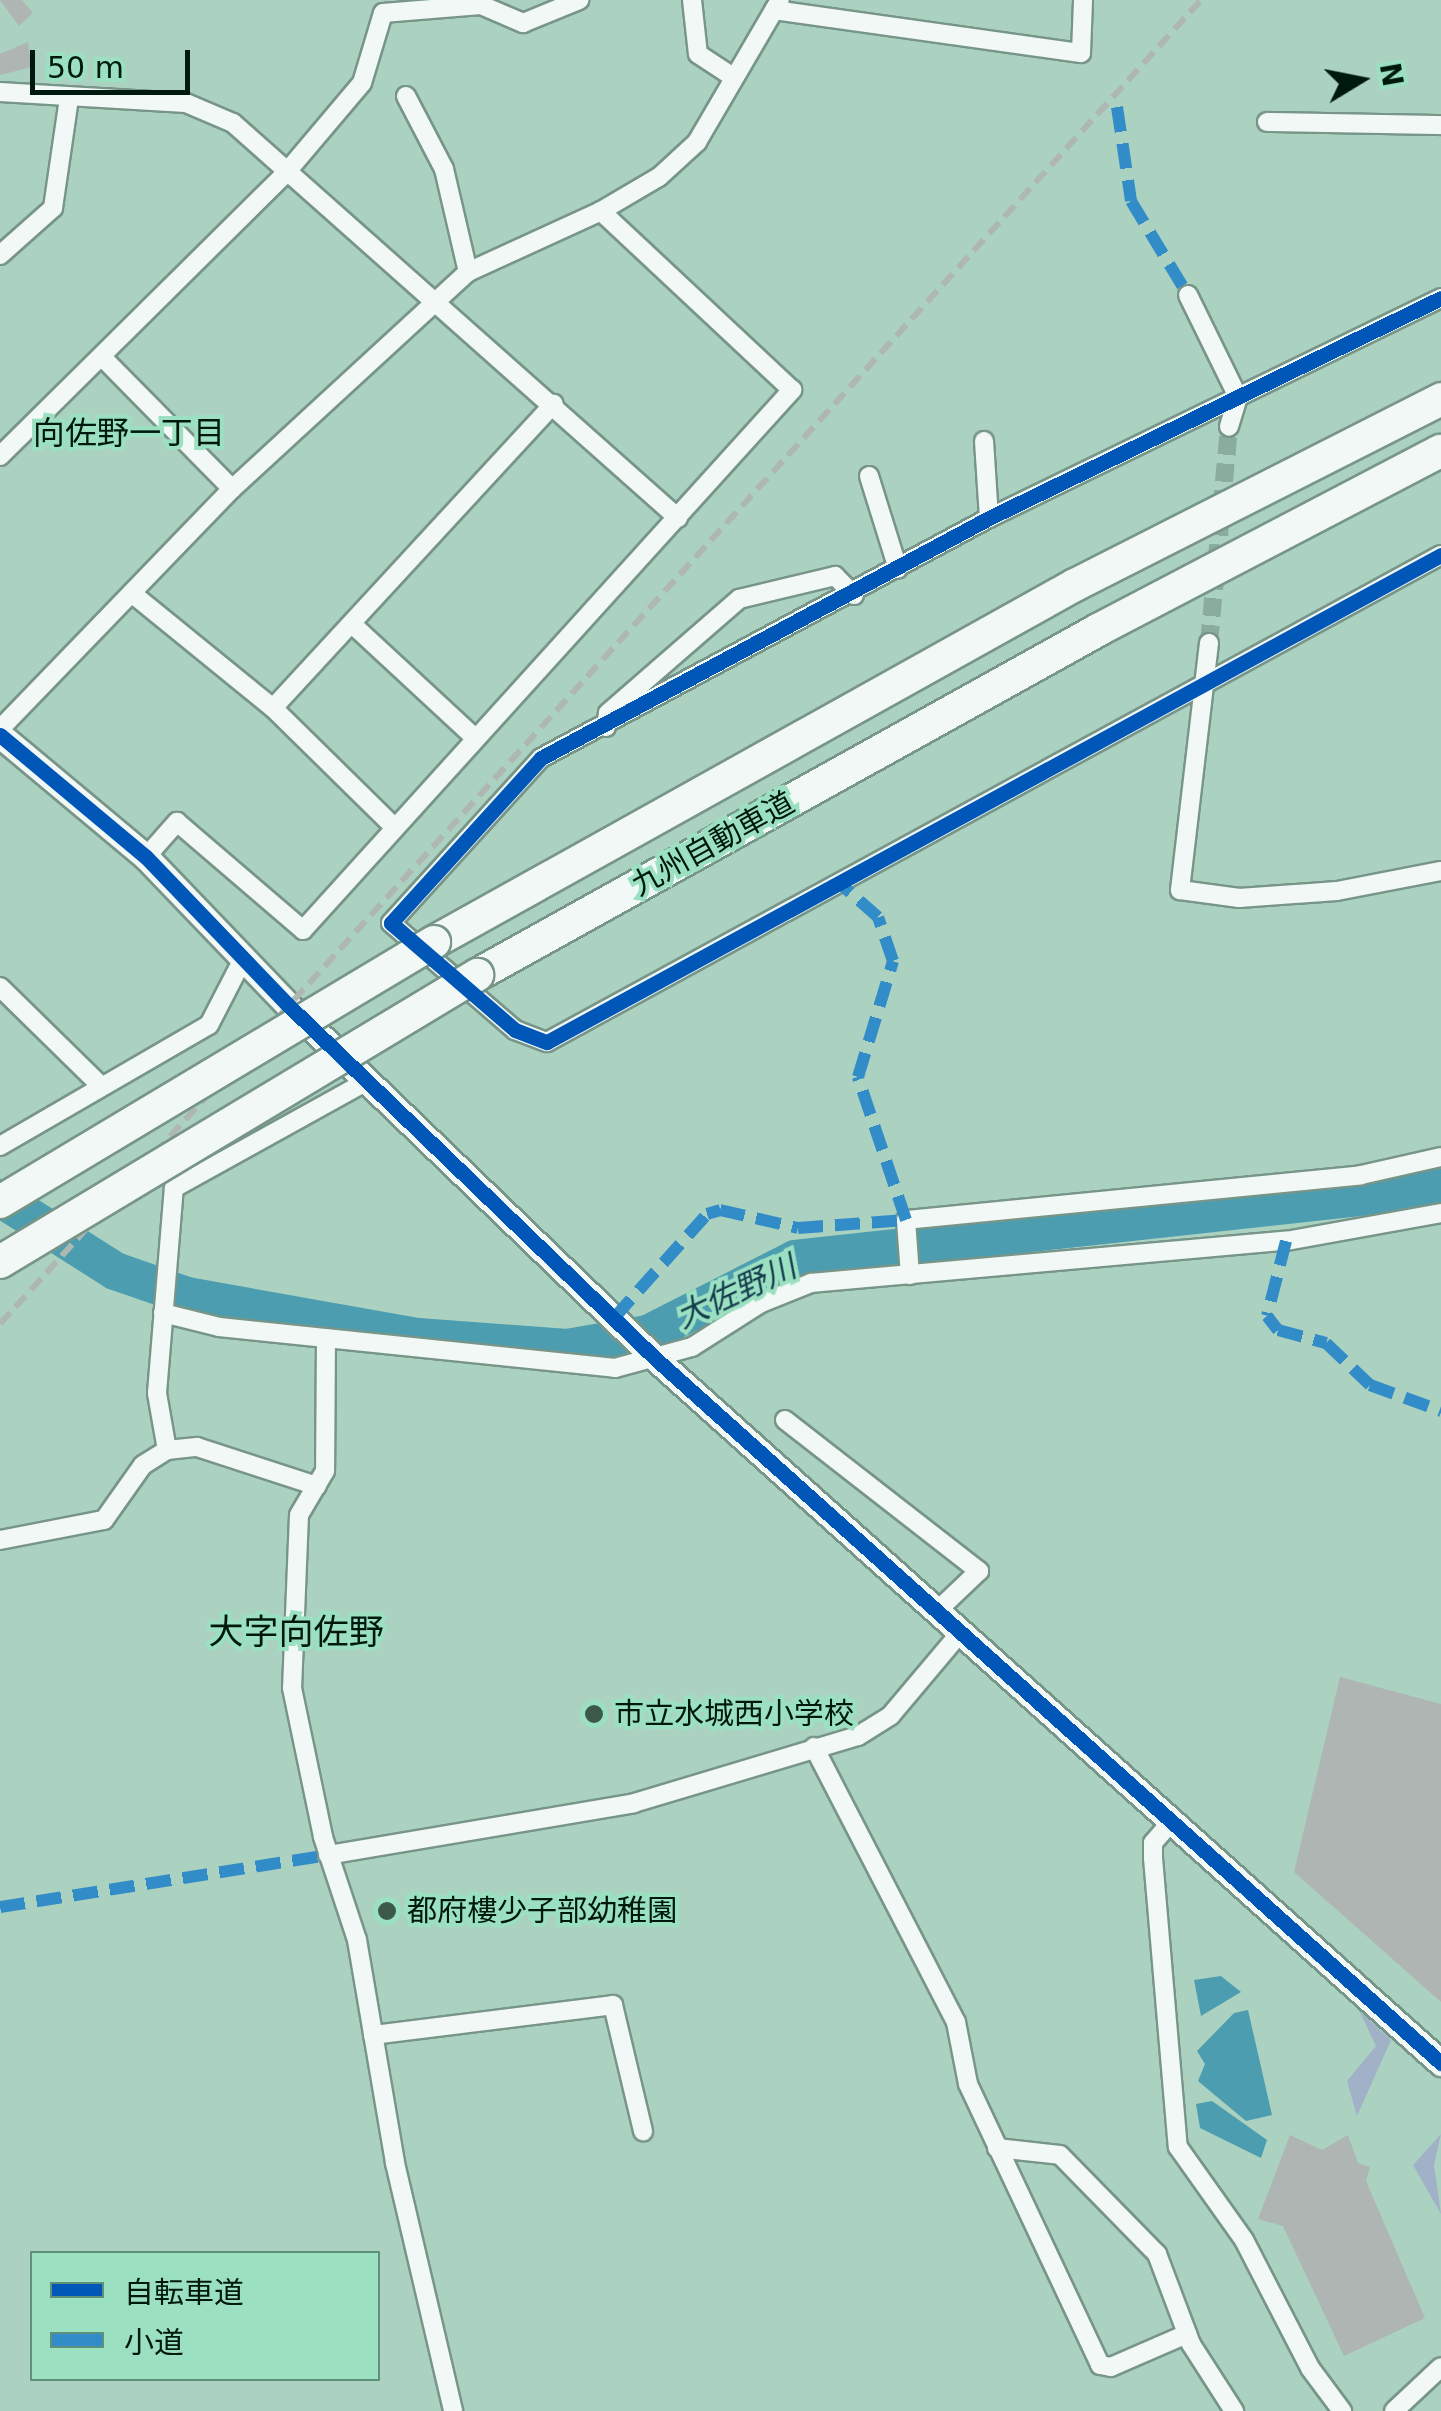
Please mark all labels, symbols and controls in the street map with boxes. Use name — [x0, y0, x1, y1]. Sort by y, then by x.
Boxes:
scale bar — [35, 30, 195, 92]
north arrow — [1311, 30, 1411, 130]
text: 50 m — [47, 50, 124, 85]
text: N — [1373, 60, 1409, 89]
district label: 向佐野一丁目 — [33, 414, 225, 452]
street label: 九州自動車道 — [626, 785, 800, 903]
water label: 大佐野川 — [670, 1248, 802, 1336]
district label: 大字向佐野 — [209, 1611, 383, 1653]
place label: 市立水城西小学校 — [614, 1696, 854, 1732]
marker: 市立水城西小学校 — [583, 1703, 605, 1725]
place label: 都府樓少子部幼稚園 — [407, 1893, 677, 1929]
marker: 都府樓少子部幼稚園 — [376, 1900, 398, 1922]
legend — [30, 2251, 380, 2381]
text: 自転車道 — [124, 2275, 244, 2310]
text: 小道 — [124, 2325, 184, 2360]

